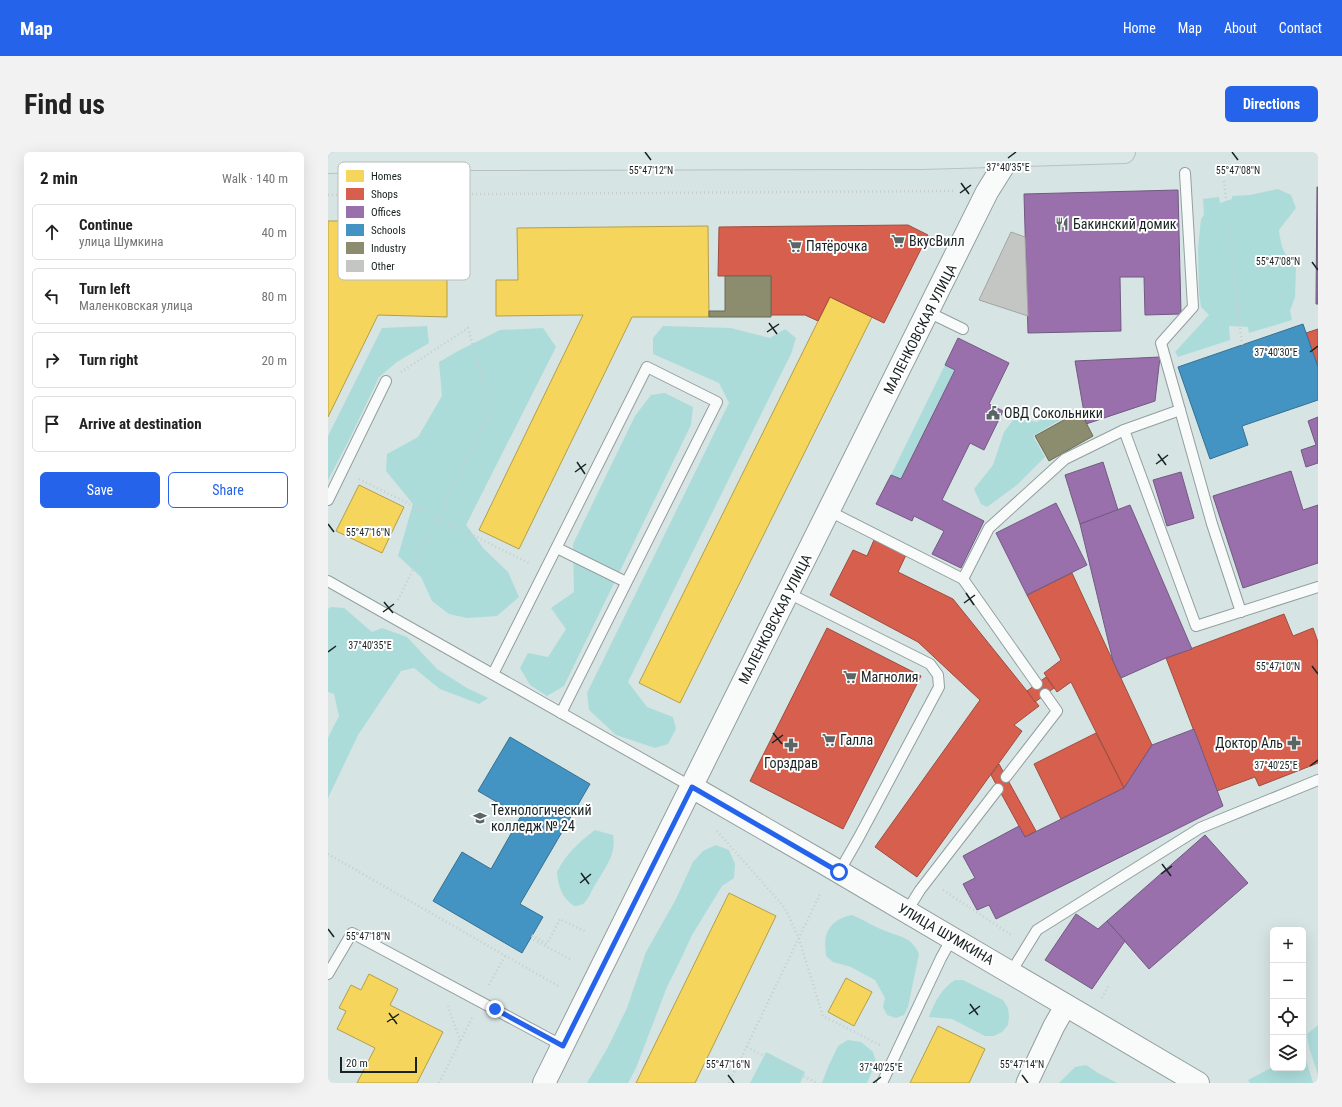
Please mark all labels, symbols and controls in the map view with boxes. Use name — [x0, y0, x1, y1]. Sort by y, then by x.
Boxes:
text: Map — [20, 17, 53, 40]
text: Home — [1123, 20, 1156, 36]
text: Map — [1178, 20, 1202, 36]
text: About — [1224, 20, 1257, 36]
text: Contact — [1279, 20, 1322, 36]
button: Directions — [1225, 86, 1318, 122]
text: Find us — [24, 88, 105, 121]
legend — [338, 162, 470, 280]
text: 37°40'35"E — [986, 162, 1030, 173]
text: 55°47'12"N — [629, 165, 673, 176]
text: 55°47'08"N — [1216, 165, 1260, 176]
text: 2 min — [40, 168, 78, 188]
text: Homes — [371, 170, 402, 183]
text: Walk · 140 m — [222, 171, 288, 186]
text: Shops — [371, 188, 398, 201]
text: Offices — [371, 206, 401, 219]
text: Continue — [79, 216, 133, 234]
restaurant icon: Бакинский домик — [1054, 216, 1070, 232]
place label: Бакинский домик — [1073, 216, 1177, 232]
icon: ahead — [41, 221, 63, 243]
text: Schools — [371, 224, 406, 237]
text: 40 m — [261, 225, 287, 240]
supermarket icon: ВкусВилл — [890, 233, 906, 249]
place label: ВкусВилл — [909, 233, 965, 249]
text: улица Шумкина — [79, 234, 164, 249]
supermarket icon: Пятёрочка — [787, 238, 803, 254]
place label: Пятёрочка — [806, 238, 868, 254]
text: Industry — [371, 242, 407, 255]
text: 55°47'08"N — [1256, 256, 1300, 267]
text: Other — [371, 260, 395, 273]
street label: МАЛЕНКОВСКАЯ УЛИЦА — [880, 261, 960, 397]
text: Turn left — [79, 280, 130, 298]
icon: left — [41, 285, 63, 307]
text: 80 m — [261, 289, 287, 304]
text: Маленковская улица — [79, 298, 193, 313]
text: 37°40'30"E — [1254, 347, 1298, 358]
icon: right — [41, 349, 63, 371]
text: Turn right — [79, 351, 138, 369]
text: 20 m — [261, 353, 287, 368]
public building icon: ОВД Сокольники — [985, 405, 1001, 421]
place label: ОВД Сокольники — [1004, 405, 1103, 421]
icon: arrive — [41, 413, 63, 435]
text: Arrive at destination — [79, 415, 202, 433]
button: Save — [40, 472, 160, 508]
button: Share — [168, 472, 288, 508]
text: 55°47'16"N — [346, 527, 390, 538]
street label: МАЛЕНКОВСКАЯ УЛИЦА — [735, 551, 815, 687]
text: 37°40'35"E — [348, 640, 392, 651]
text: 55°47'10"N — [1256, 661, 1300, 672]
supermarket icon: Магнолия — [842, 669, 858, 685]
place label: Магнолия — [861, 669, 919, 685]
supermarket icon: Галла — [821, 732, 837, 748]
place label: Галла — [840, 732, 873, 748]
place label: Доктор Аль — [1215, 735, 1283, 751]
pharmacy icon: Доктор Аль — [1286, 735, 1302, 751]
pharmacy icon: Горздрав — [783, 737, 799, 753]
place label: Горздрав — [764, 755, 818, 771]
text: 37°40'25"E — [1254, 760, 1298, 771]
place label: Технологический колледж № 24 — [491, 802, 592, 834]
school or university icon: Технологический колледж № 24 — [472, 810, 488, 826]
route start — [830, 863, 848, 881]
street label: УЛИЦА ШУМКИНА — [895, 900, 997, 968]
map controls — [1270, 927, 1306, 1071]
button: + — [1270, 927, 1306, 963]
text: 55°47'18"N — [346, 931, 390, 942]
button: − — [1270, 963, 1306, 999]
button: locate — [1270, 999, 1306, 1035]
route end — [486, 1000, 504, 1018]
button: layers — [1270, 1035, 1306, 1071]
scale bar — [340, 1055, 417, 1074]
text: 20 m — [346, 1057, 368, 1070]
text: 55°47'16"N — [706, 1059, 750, 1070]
text: 55°47'14"N — [1000, 1059, 1044, 1070]
text: 37°40'25"E — [859, 1062, 903, 1073]

